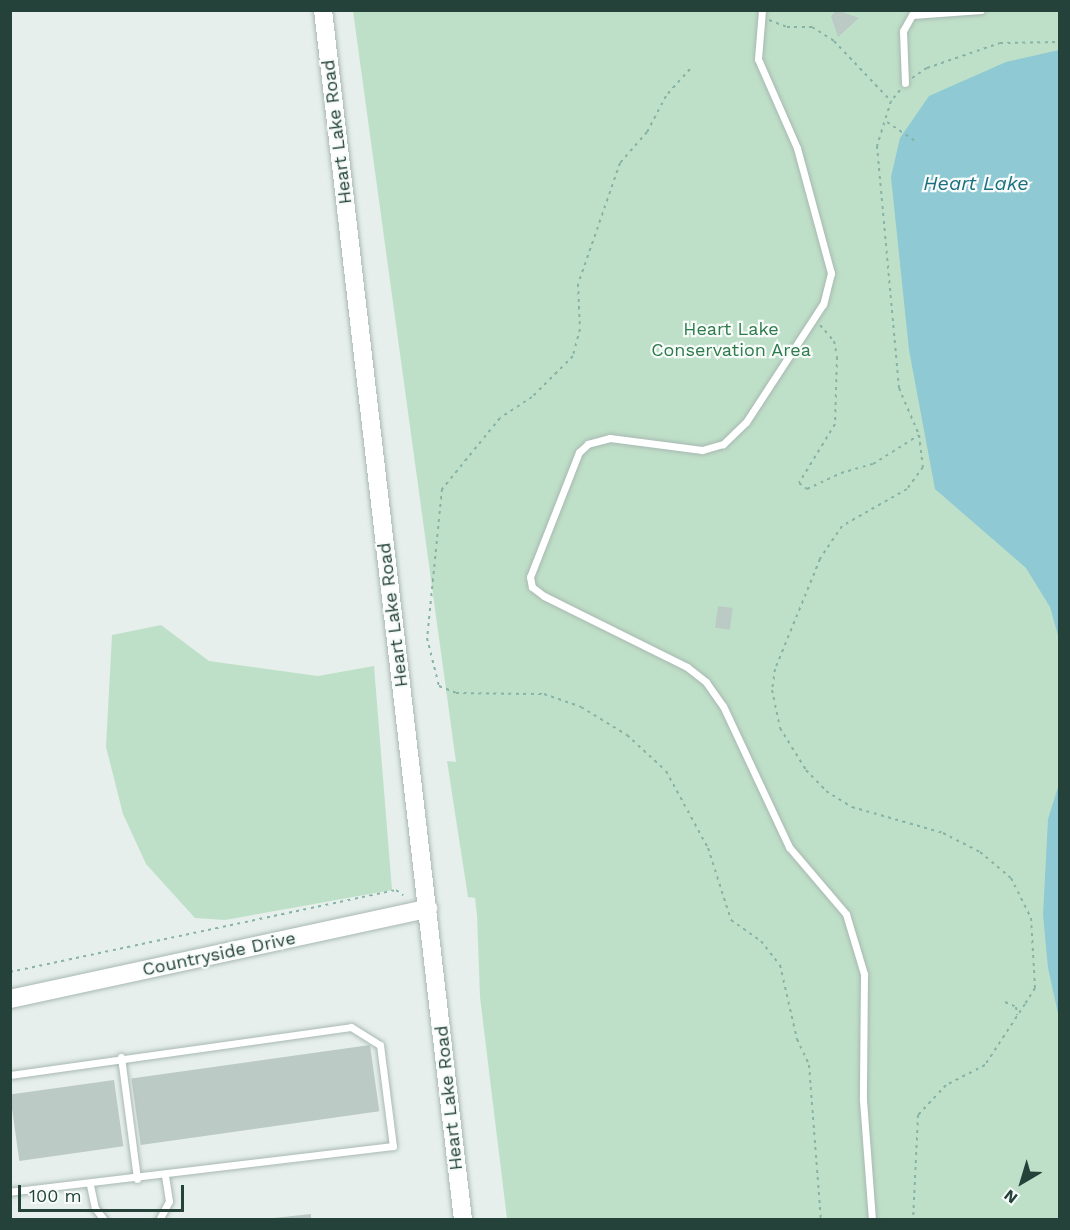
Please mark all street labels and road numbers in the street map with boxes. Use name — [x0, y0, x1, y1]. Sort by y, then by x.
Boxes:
street label: Heart Lake Road — [317, 59, 357, 205]
street label: Heart Lake Road — [373, 542, 413, 688]
street label: Countryside Drive — [140, 927, 298, 981]
street label: Heart Lake Road — [431, 1025, 467, 1171]

